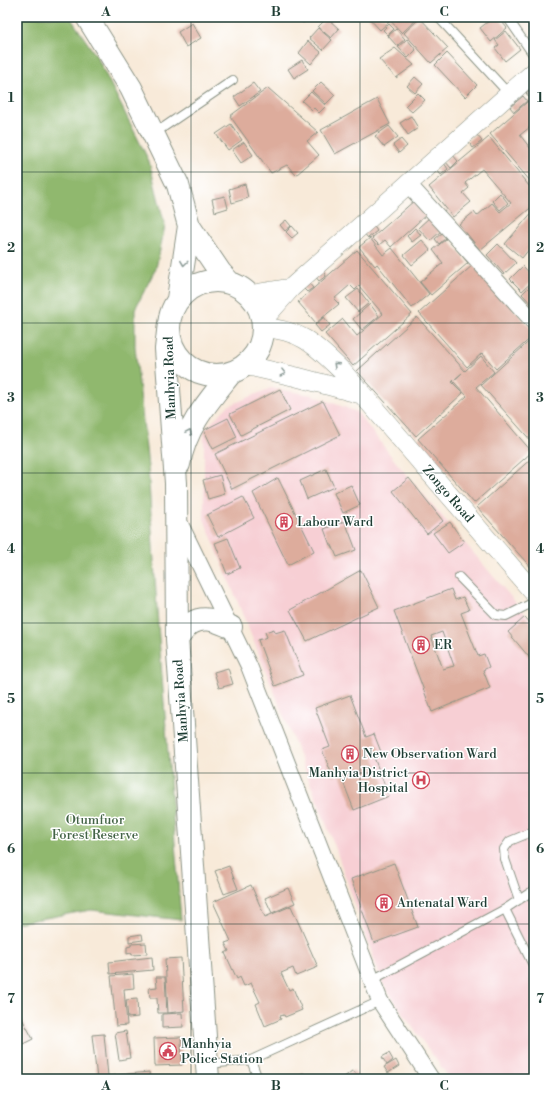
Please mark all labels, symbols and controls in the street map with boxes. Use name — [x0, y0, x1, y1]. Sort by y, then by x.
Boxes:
text: A — [100, 4, 111, 20]
text: B — [271, 4, 281, 20]
text: C — [439, 4, 449, 20]
text: 1 — [8, 90, 15, 106]
text: 1 — [537, 90, 544, 106]
text: 2 — [7, 240, 15, 256]
text: 2 — [536, 240, 544, 256]
one-way arrow — [180, 260, 189, 266]
street label: Manhyia Road — [161, 335, 179, 420]
one-way arrow — [333, 362, 341, 370]
one-way arrow — [280, 369, 286, 377]
text: 3 — [7, 390, 15, 406]
text: 3 — [536, 390, 544, 406]
one-way arrow — [185, 428, 193, 435]
street label: Zongo Road — [419, 462, 478, 526]
building icon: Labour Ward — [274, 512, 294, 532]
place label: Labour Ward — [297, 514, 374, 530]
text: 4 — [7, 541, 16, 557]
text: 4 — [536, 541, 545, 557]
building icon: ER — [411, 635, 431, 655]
place label: ER — [434, 637, 453, 653]
street label: Manhyia Road — [170, 658, 192, 743]
text: 5 — [7, 691, 15, 707]
text: 5 — [536, 691, 544, 707]
building icon: New Observation Ward — [340, 744, 360, 764]
place label: New Observation Ward — [363, 746, 497, 762]
place label: Manhyia District Hospital — [309, 765, 408, 796]
hospital icon: Manhyia District Hospital — [411, 770, 431, 790]
park label: Otumfuor Forest Reserve — [52, 812, 139, 843]
text: 6 — [7, 841, 15, 857]
text: 6 — [536, 841, 544, 857]
building icon: Antenatal Ward — [374, 893, 394, 913]
place label: Antenatal Ward — [396, 895, 488, 911]
text: 7 — [7, 991, 15, 1007]
text: 7 — [536, 991, 544, 1007]
place label: Manhyia Police Station — [181, 1036, 263, 1067]
public building icon: Manhyia Police Station — [158, 1041, 178, 1061]
text: A — [100, 1078, 111, 1094]
text: B — [271, 1078, 281, 1094]
text: C — [439, 1078, 449, 1094]

